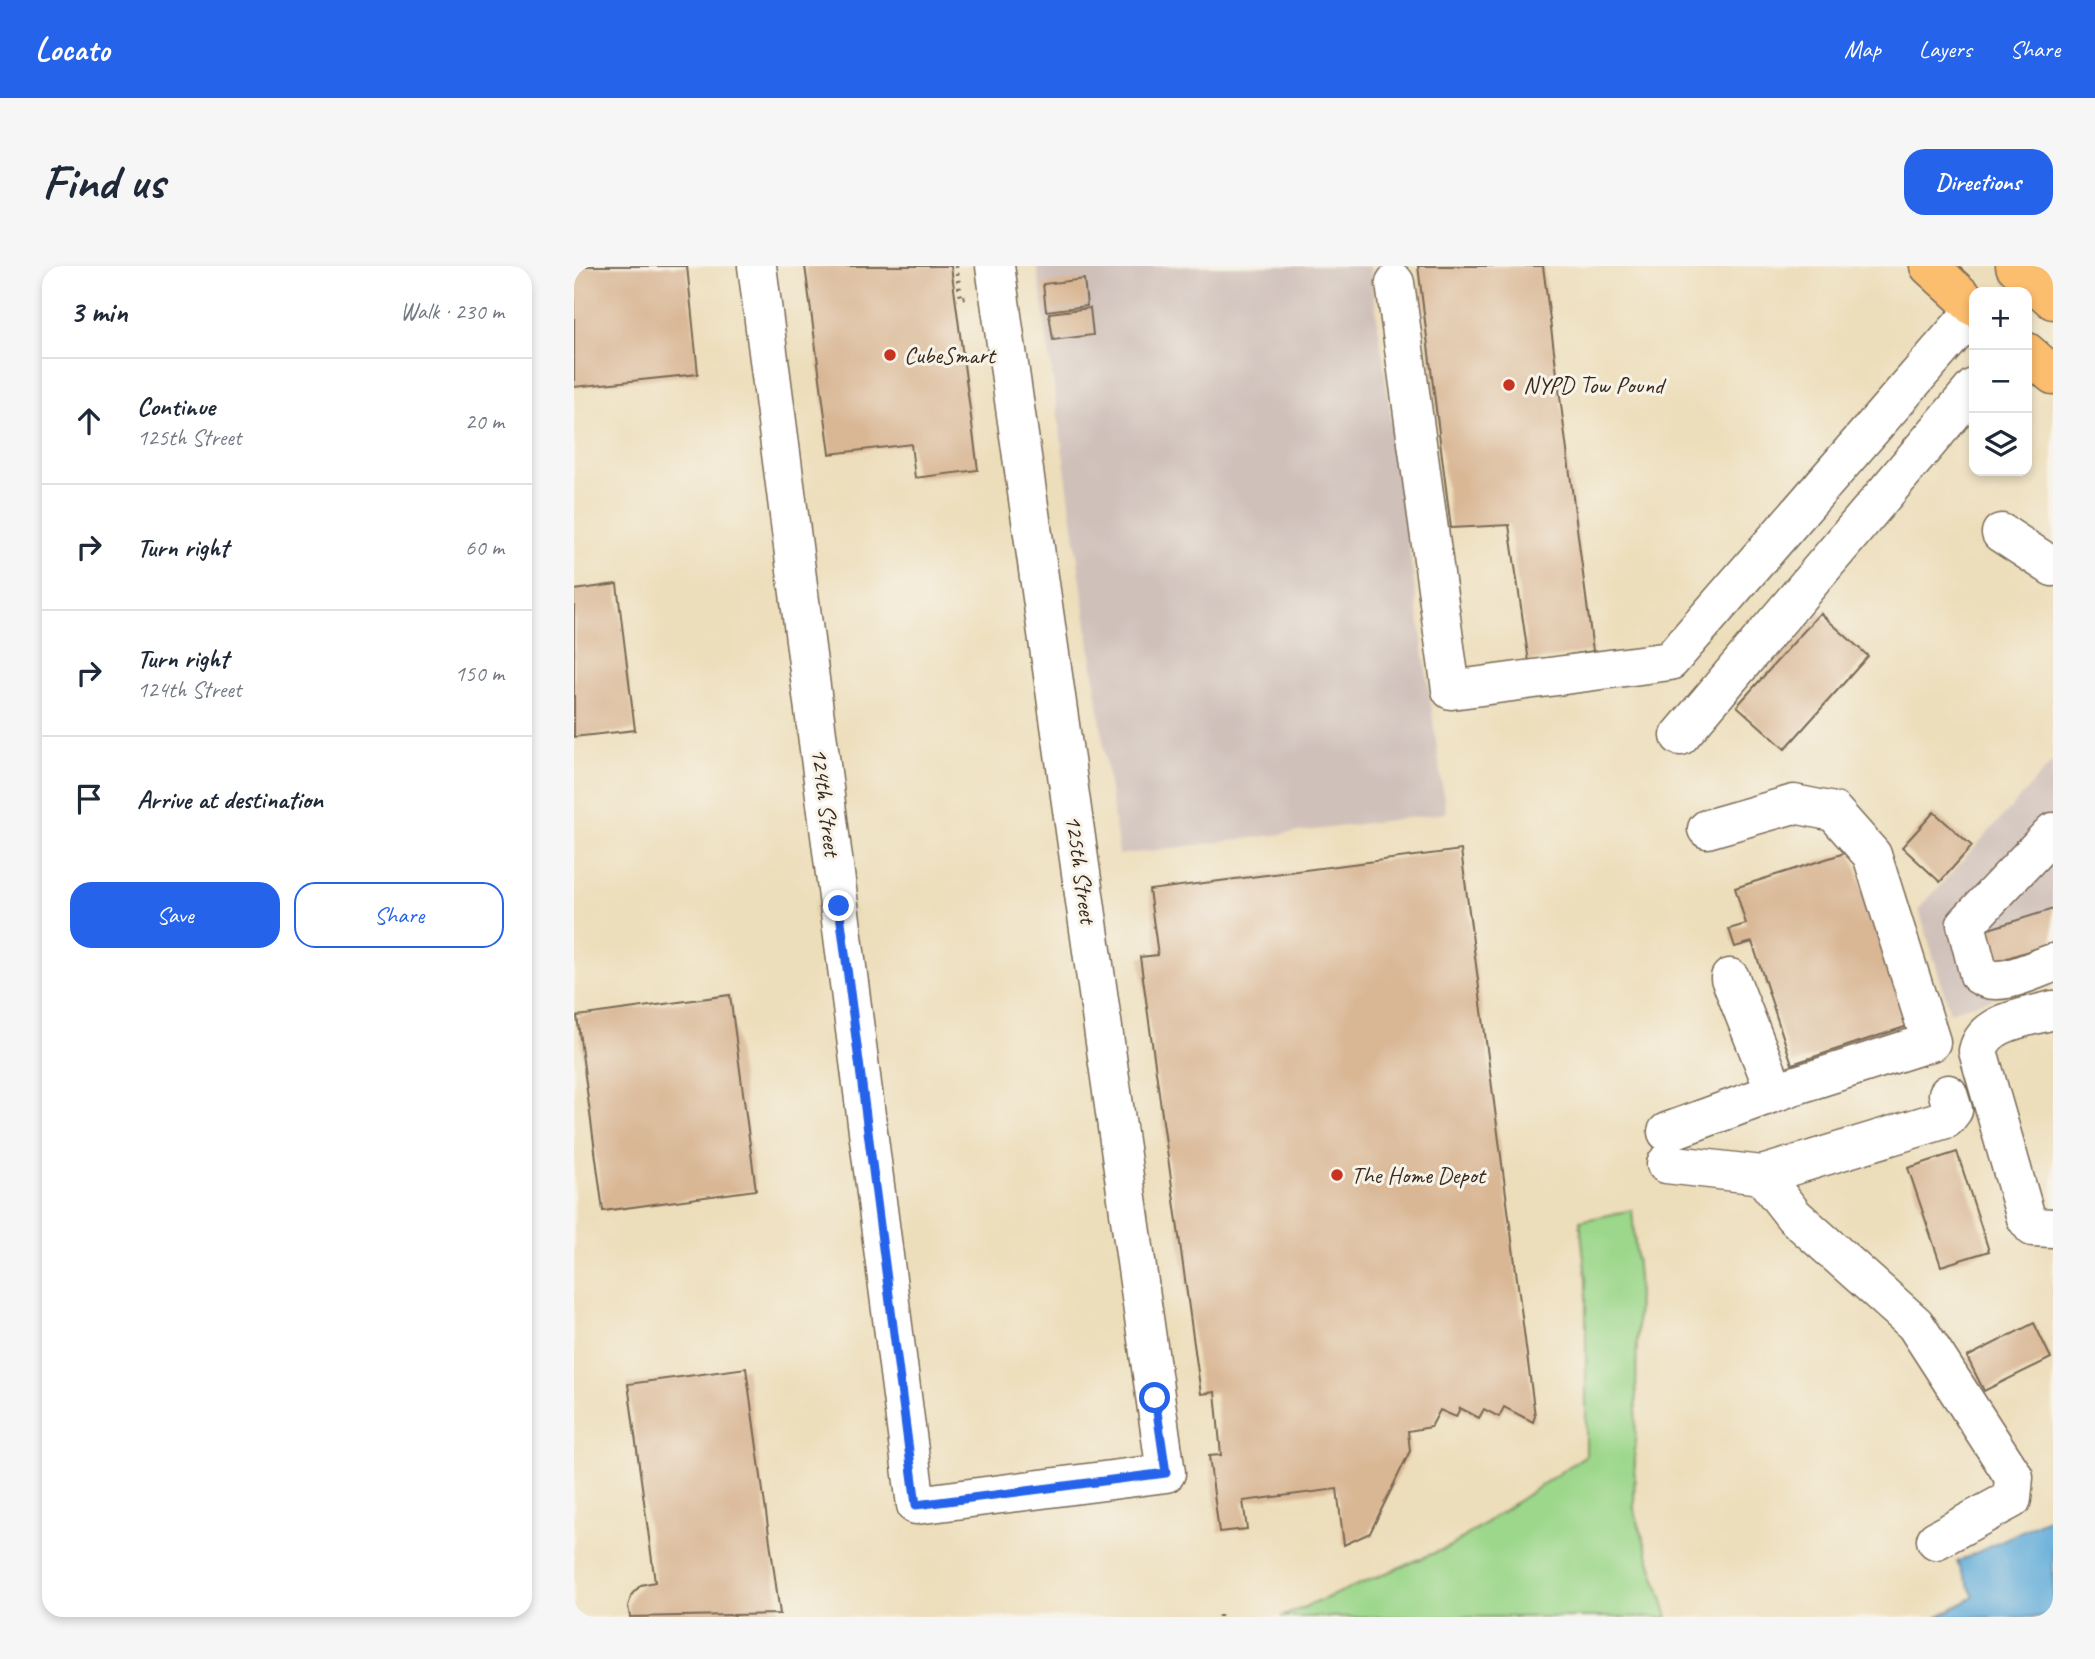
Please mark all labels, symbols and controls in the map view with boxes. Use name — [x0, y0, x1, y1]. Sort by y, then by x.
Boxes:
text: Locato — [35, 28, 109, 70]
text: Map — [1844, 34, 1881, 64]
text: Layers — [1919, 34, 1972, 64]
text: Share — [2010, 34, 2060, 64]
button: Directions — [1904, 149, 2053, 215]
text: Find us — [42, 151, 164, 213]
map controls — [1969, 287, 2032, 476]
button: + — [1969, 287, 2032, 350]
text: 3 min — [70, 293, 127, 331]
text: Walk · 230 m — [400, 297, 504, 326]
place label: CubeSmart — [904, 340, 997, 370]
marker: CubeSmart — [882, 347, 898, 363]
button: − — [1969, 350, 2032, 413]
place label: NYPD Tow Pound — [1523, 370, 1667, 400]
marker: NYPD Tow Pound — [1501, 377, 1517, 393]
text: Continue — [137, 390, 215, 423]
icon: ahead — [70, 402, 108, 440]
text: 20 m — [465, 407, 504, 436]
button: layers — [1969, 413, 2032, 476]
text: 125th Street — [137, 423, 241, 452]
icon: right — [70, 528, 108, 566]
text: Turn right — [137, 531, 228, 564]
text: 60 m — [465, 533, 504, 562]
text: Turn right — [137, 642, 228, 675]
icon: right — [70, 654, 108, 692]
text: 150 m — [455, 659, 504, 688]
text: 124th Street — [137, 675, 241, 704]
street label: 124th Street — [804, 746, 848, 860]
icon: arrive — [70, 780, 108, 818]
text: Arrive at destination — [137, 783, 323, 816]
street label: 125th Street — [1059, 813, 1104, 927]
button: Save — [70, 882, 280, 948]
button: Share — [294, 882, 504, 948]
route end — [823, 890, 854, 921]
place label: The Home Depot — [1351, 1160, 1487, 1190]
marker: The Home Depot — [1329, 1167, 1345, 1183]
route start — [1139, 1382, 1170, 1413]

